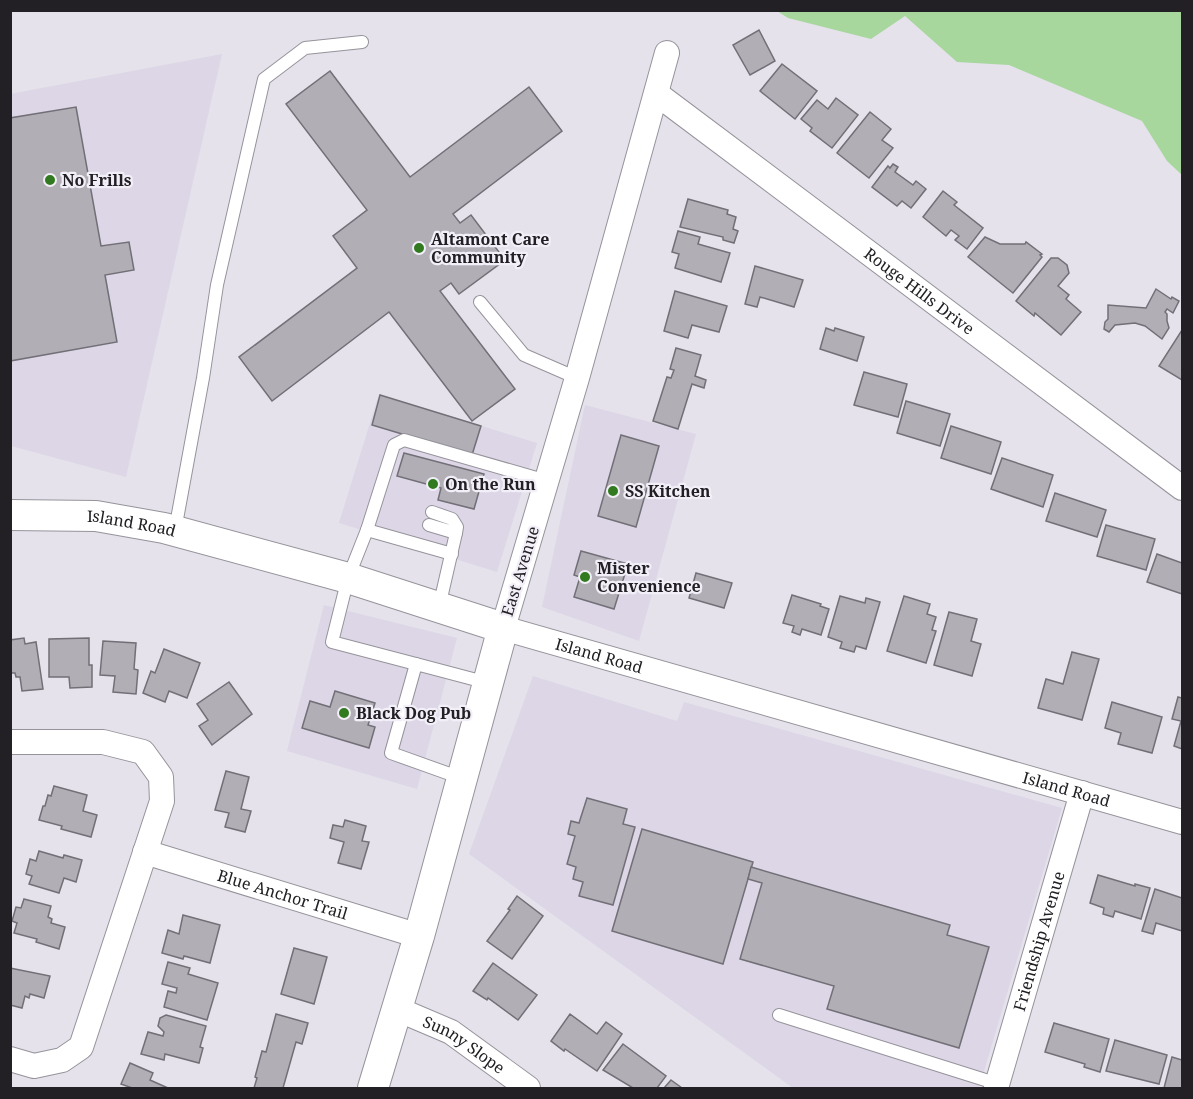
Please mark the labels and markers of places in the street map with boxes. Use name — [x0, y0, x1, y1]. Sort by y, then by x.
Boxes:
place label: No Frills — [62, 169, 132, 191]
marker: No Frills — [43, 173, 57, 187]
place label: Altamont Care Community — [431, 228, 550, 268]
marker: Altamont Care Community — [412, 241, 426, 255]
place label: On the Run — [445, 473, 536, 495]
marker: On the Run — [426, 477, 440, 491]
place label: SS Kitchen — [625, 480, 711, 502]
marker: SS Kitchen — [606, 484, 620, 498]
place label: Mister Convenience — [597, 557, 701, 597]
marker: Mister Convenience — [578, 570, 592, 584]
place label: Black Dog Pub — [356, 702, 471, 724]
marker: Black Dog Pub — [337, 706, 351, 720]

